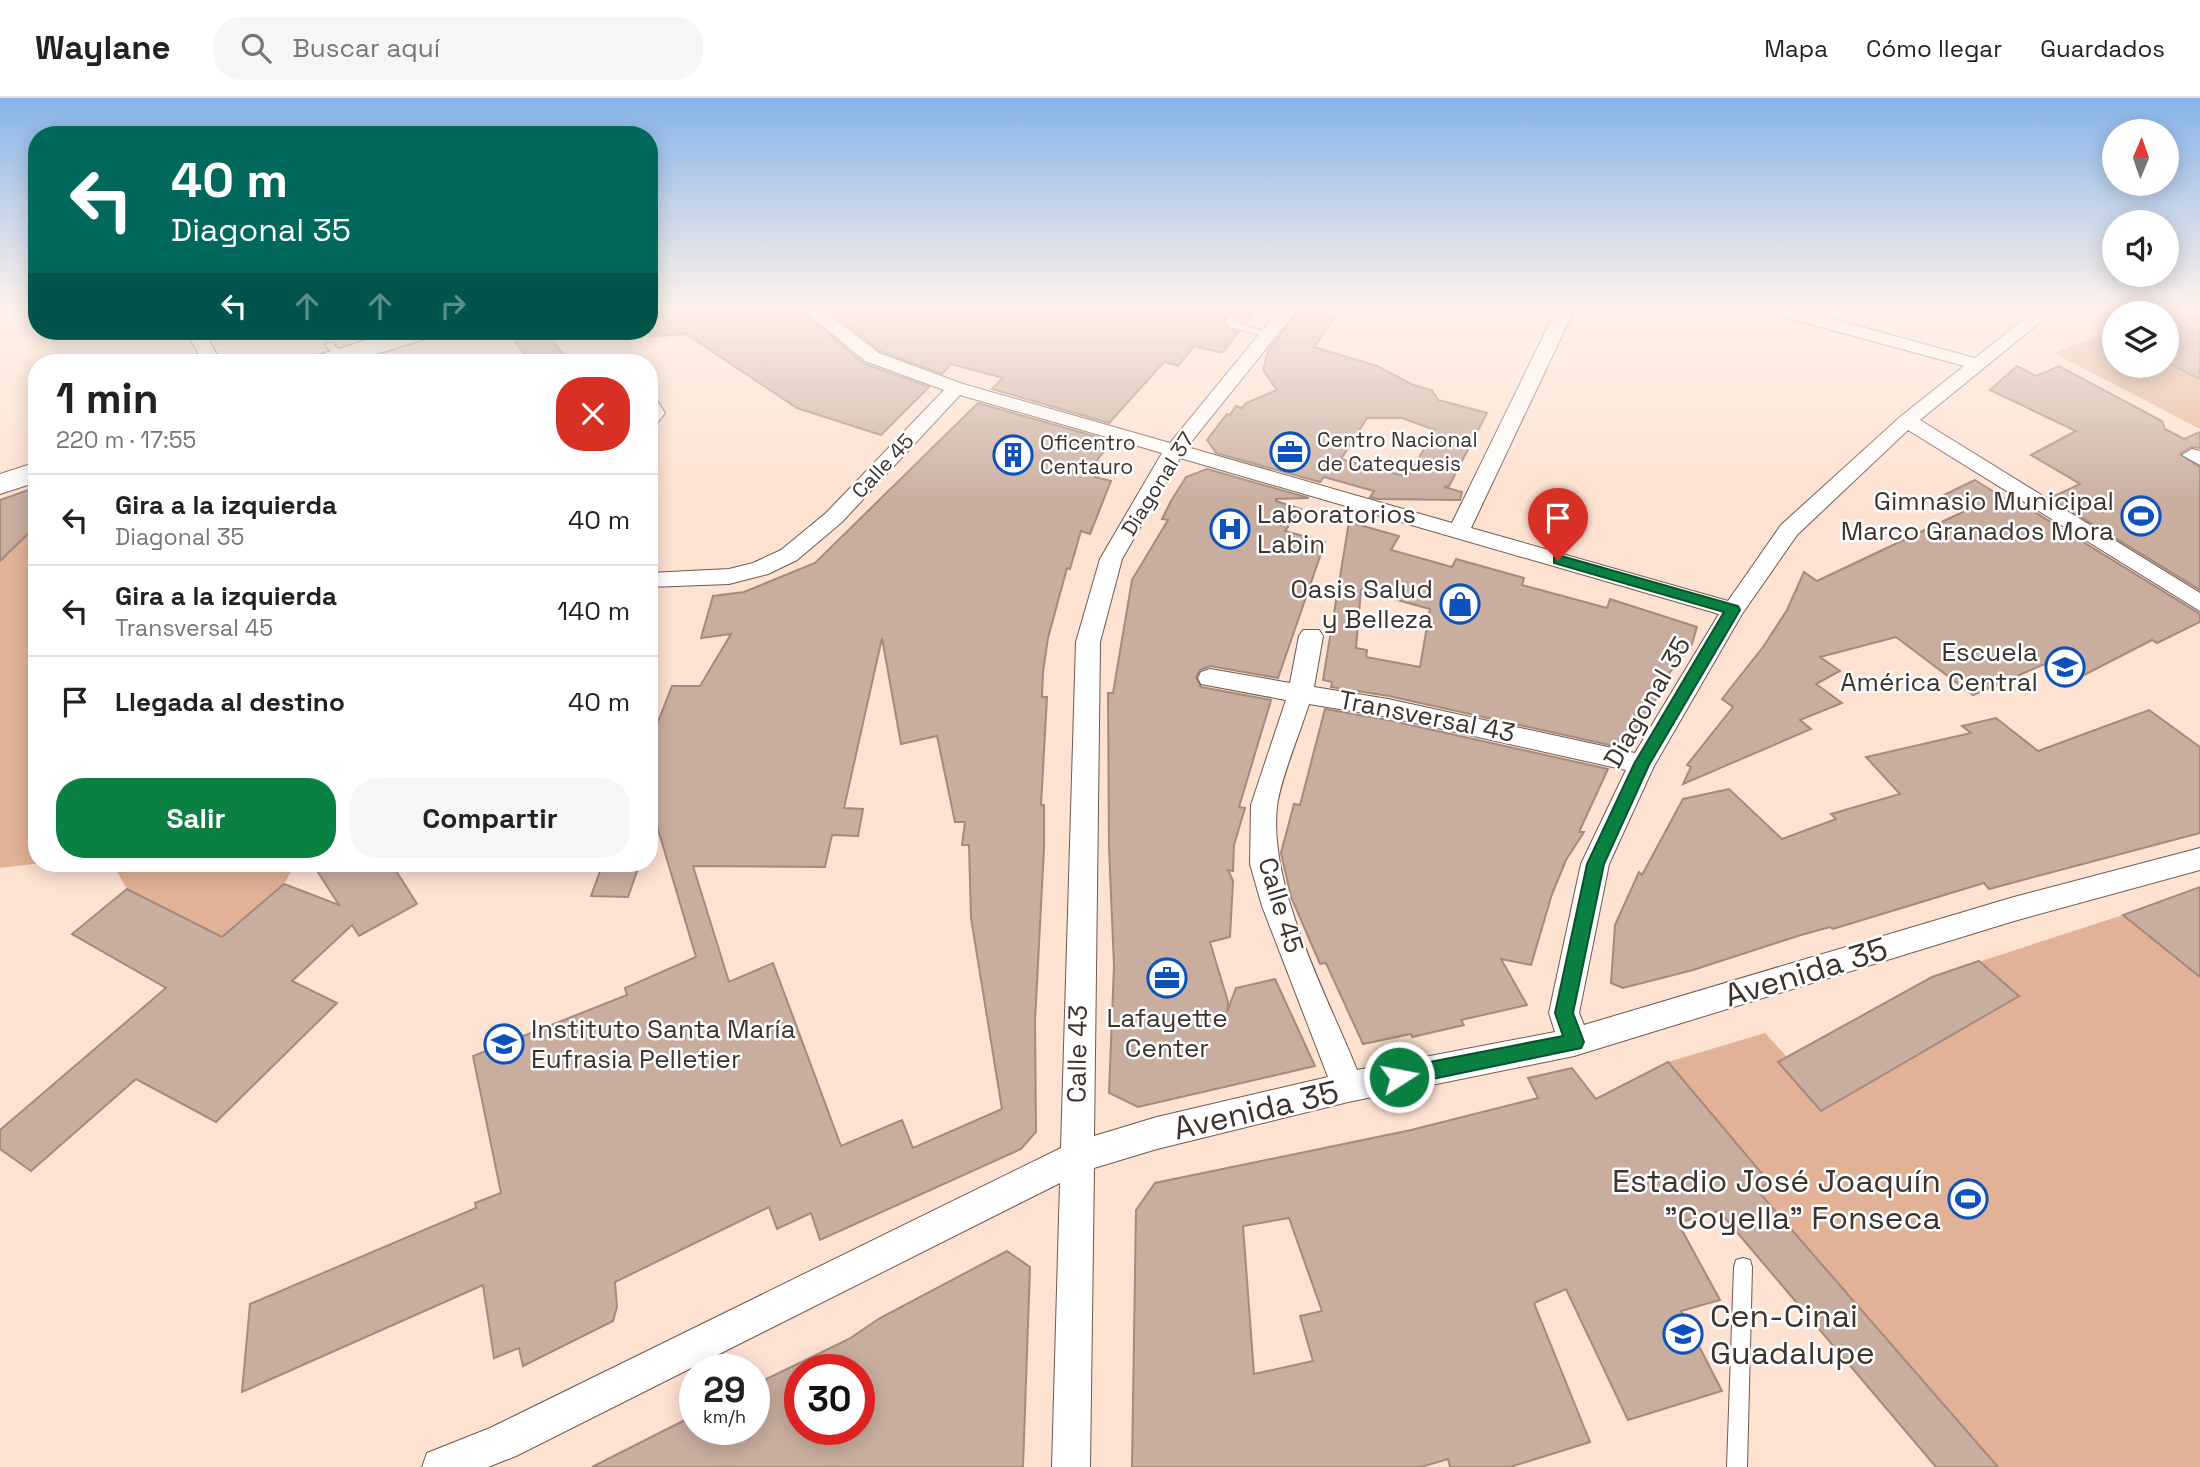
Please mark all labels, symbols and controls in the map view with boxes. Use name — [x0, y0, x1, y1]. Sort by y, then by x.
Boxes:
search box — [213, 17, 703, 80]
text: Waylane — [35, 27, 171, 69]
icon: search — [237, 29, 275, 67]
text: Buscar aquí — [293, 31, 440, 65]
text: Mapa — [1764, 33, 1828, 64]
text: Cómo llegar — [1866, 33, 2002, 64]
text: Guardados — [2040, 33, 2165, 64]
north arrow — [2102, 119, 2179, 196]
map controls — [2102, 119, 2179, 378]
text: 40 m — [171, 149, 288, 211]
icon: left — [56, 154, 147, 245]
text: Diagonal 35 — [171, 210, 351, 250]
button: sound — [2102, 210, 2179, 287]
icon: left — [215, 287, 253, 325]
icon: ahead — [288, 287, 326, 325]
icon: ahead — [361, 287, 399, 325]
icon: right — [434, 287, 472, 325]
button: layers — [2102, 301, 2179, 378]
text: 1 min — [56, 372, 159, 425]
button: close — [556, 377, 630, 451]
text: 220 m · 17:55 — [56, 425, 196, 455]
place label: Centro Nacional de Catequesis — [1317, 426, 1478, 477]
street label: Calle 45 — [846, 427, 920, 504]
street label: Diagonal 37 — [1115, 427, 1200, 541]
place label: Oficentro Centauro — [1040, 429, 1136, 480]
office icon: Centro Nacional de Catequesis — [1269, 431, 1311, 473]
building icon: Oficentro Centauro — [992, 434, 1034, 476]
place label: Gimnasio Municipal Marco Granados Mora — [1841, 484, 2114, 548]
text: Gira a la izquierda — [115, 488, 337, 522]
pin — [1528, 488, 1588, 560]
sports icon: Gimnasio Municipal Marco Granados Mora — [2120, 495, 2162, 537]
place label: Laboratorios Labin — [1257, 497, 1416, 561]
icon: arrive — [1539, 499, 1577, 537]
icon: left — [56, 501, 94, 539]
text: 40 m — [568, 503, 630, 537]
hospital icon: Laboratorios Labin — [1209, 508, 1251, 550]
text: Diagonal 35 — [115, 522, 244, 552]
place label: Oasis Salud y Belleza — [1290, 572, 1433, 636]
text: Gira a la izquierda — [115, 579, 337, 613]
shop icon: Oasis Salud y Belleza — [1439, 583, 1481, 625]
icon: left — [56, 592, 94, 630]
text: 140 m — [557, 594, 630, 628]
text: Transversal 45 — [115, 613, 273, 643]
street label: Diagonal 35 — [1596, 630, 1698, 774]
place label: Escuela América Central — [1840, 635, 2038, 699]
school or university icon: Escuela América Central — [2044, 646, 2086, 688]
street label: Transversal 43 — [1336, 682, 1518, 750]
icon: arrive — [56, 683, 94, 721]
text: Llegada al destino — [115, 685, 345, 719]
text: 40 m — [568, 685, 630, 719]
button: Salir — [56, 778, 336, 858]
button: Compartir — [350, 778, 630, 858]
street label: Calle 45 — [1250, 853, 1312, 957]
street label: Avenida 35 — [1720, 928, 1892, 1016]
office icon: Lafayette Center — [1146, 957, 1188, 999]
place label: Lafayette Center — [1106, 1001, 1228, 1065]
street label: Calle 43 — [1059, 1004, 1095, 1104]
place label: Instituto Santa María Eufrasia Pelletier — [531, 1012, 796, 1076]
school or university icon: Instituto Santa María Eufrasia Pelletier — [483, 1023, 525, 1065]
position arrow — [1362, 1040, 1436, 1114]
street label: Avenida 35 — [1169, 1072, 1343, 1148]
place label: Estadio José Joaquín "Coyella" Fonseca — [1612, 1161, 1941, 1238]
sports icon: Estadio José Joaquín "Coyella" Fonseca — [1947, 1178, 1989, 1220]
place label: Cen-Cinai Guadalupe — [1710, 1296, 1875, 1373]
school or university icon: Cen-Cinai Guadalupe — [1662, 1313, 1704, 1355]
speed limit sign: 30 — [784, 1354, 875, 1445]
text: 29 — [703, 1368, 746, 1412]
text: km/h — [703, 1405, 746, 1428]

